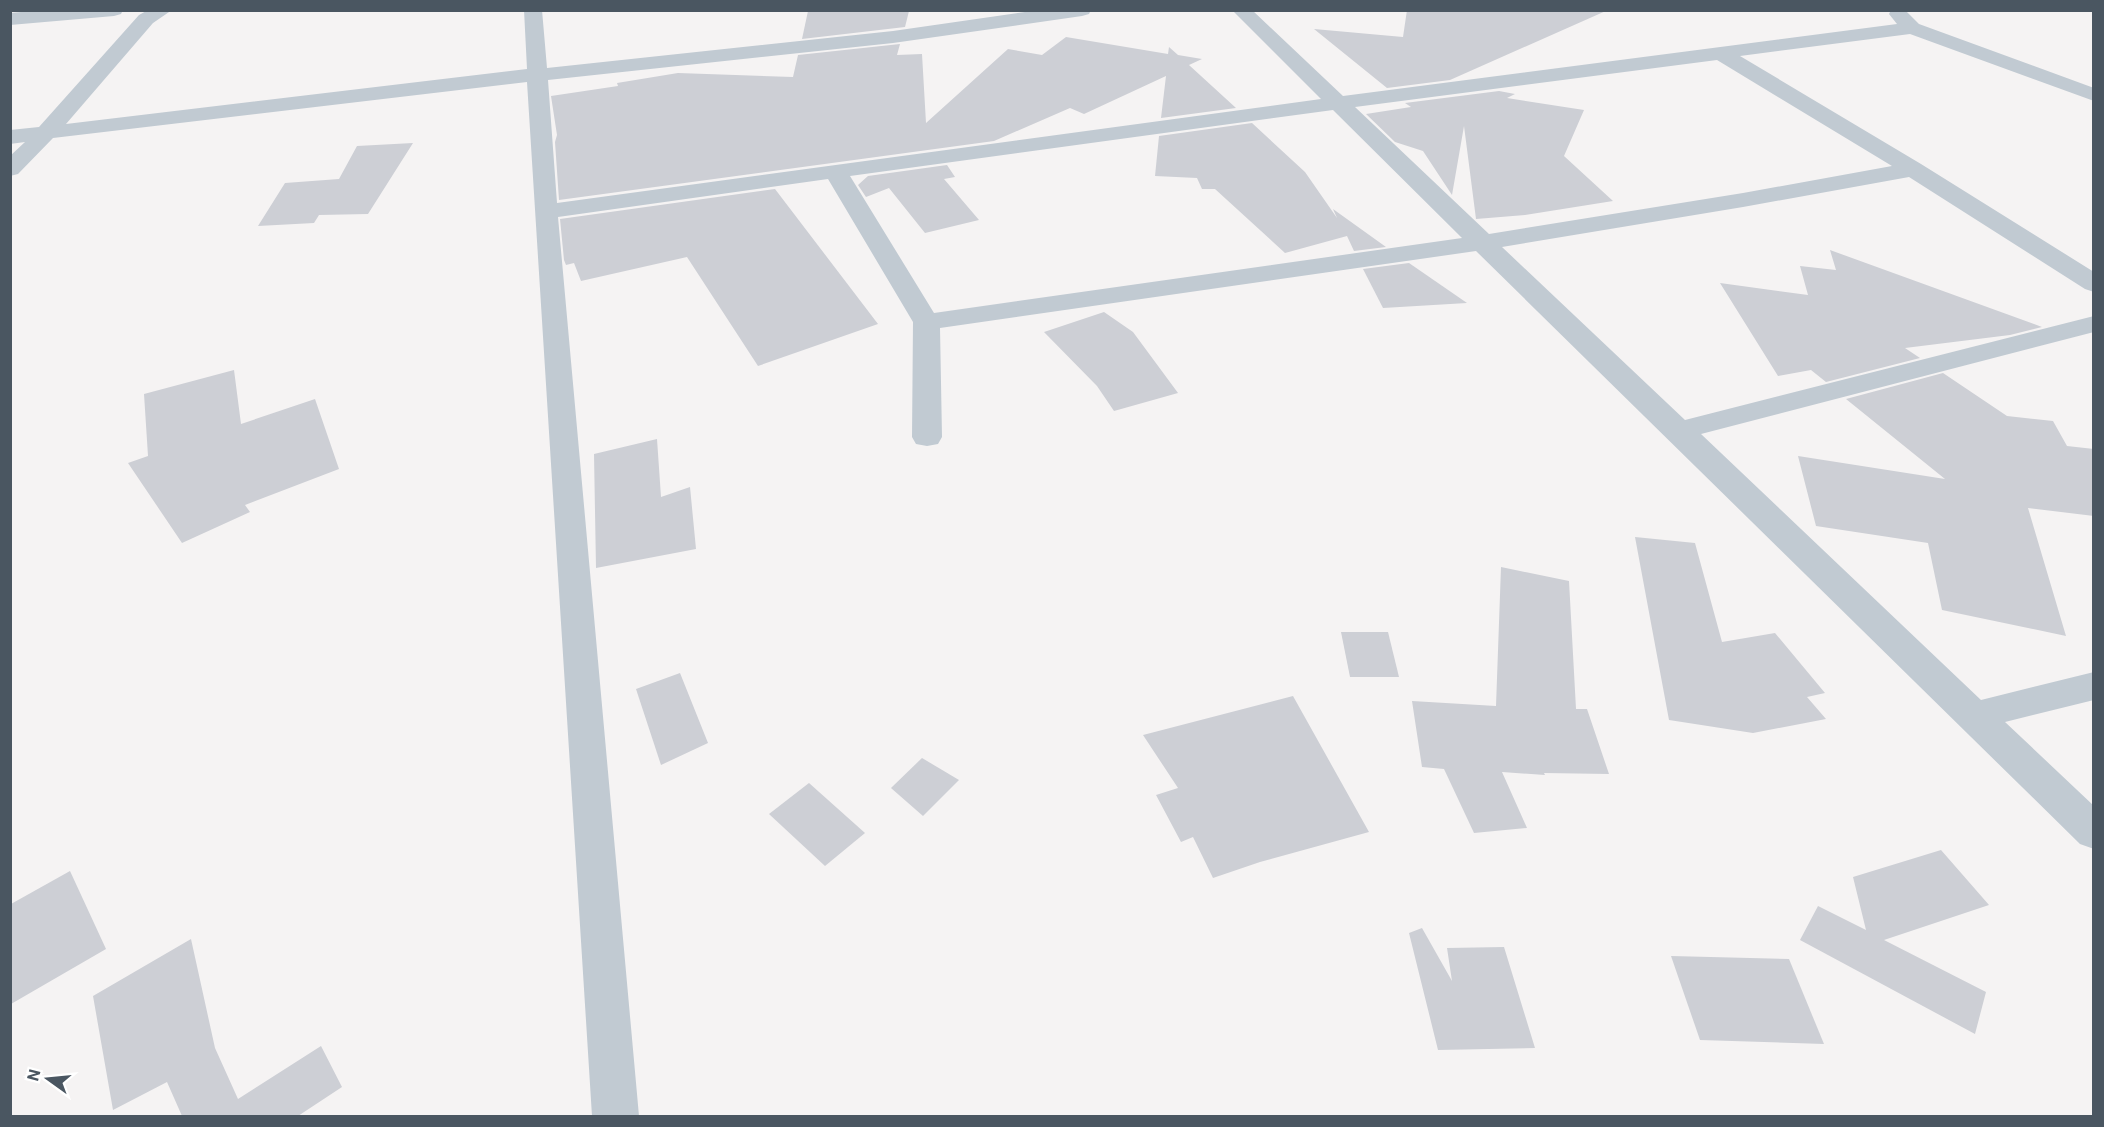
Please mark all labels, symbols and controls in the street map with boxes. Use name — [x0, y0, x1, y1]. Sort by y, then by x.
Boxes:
north arrow — [18, 1049, 78, 1109]
text: N — [23, 1067, 45, 1083]

